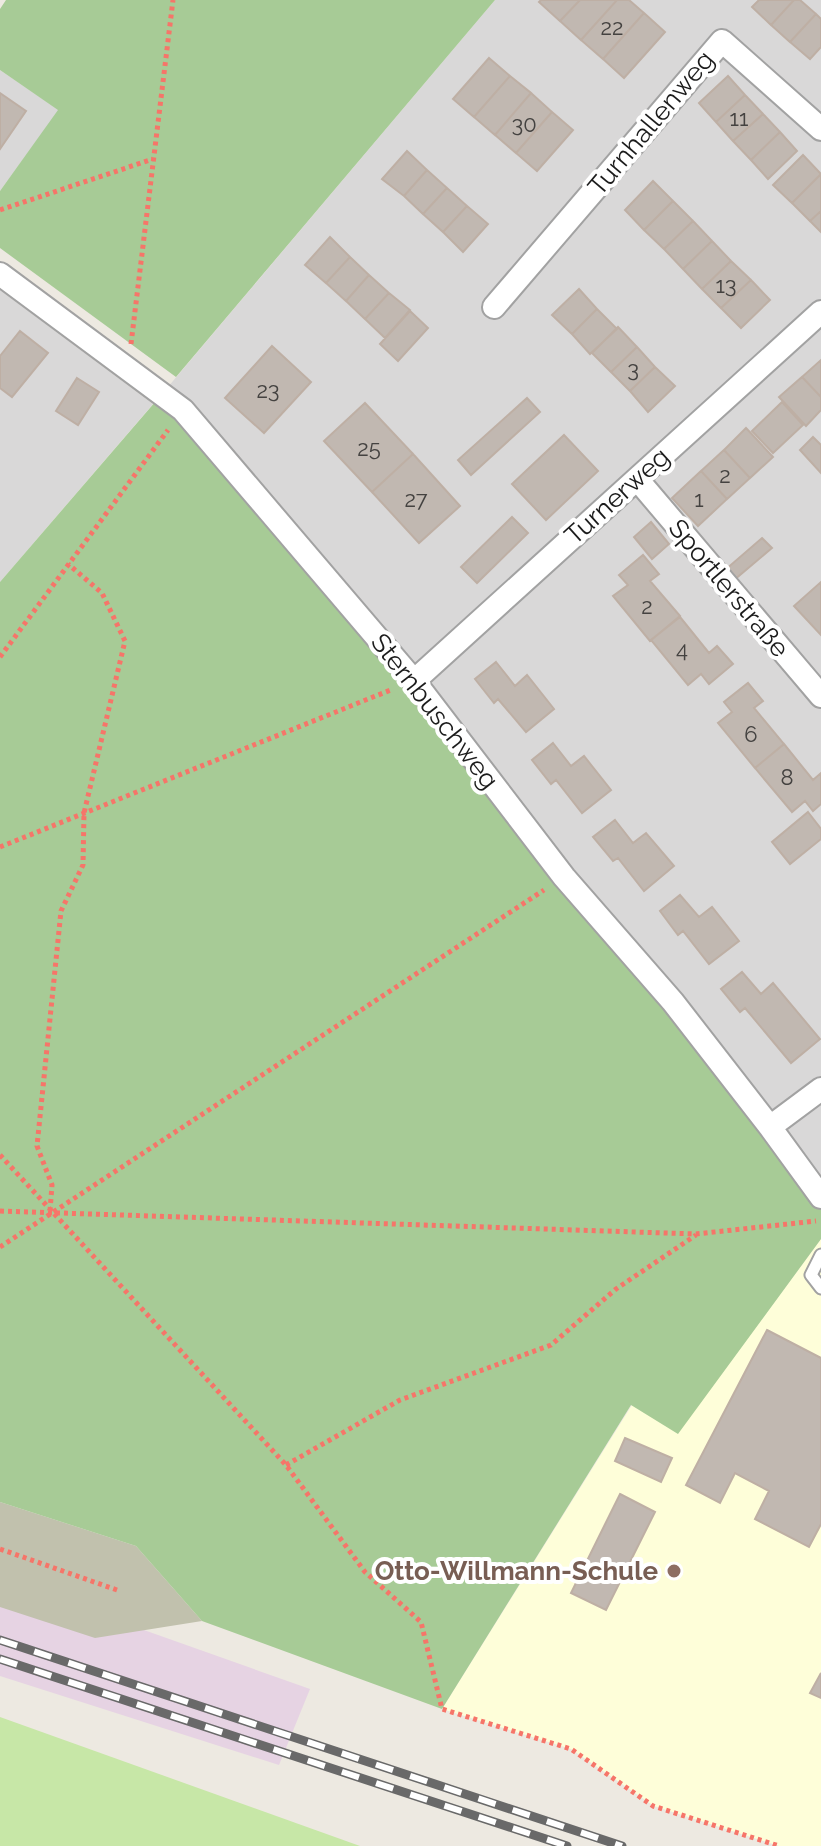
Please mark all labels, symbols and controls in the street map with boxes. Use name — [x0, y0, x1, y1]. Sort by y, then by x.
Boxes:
house number: 22 — [601, 14, 623, 40]
street label: Turnhallenweg — [582, 45, 720, 201]
house number: 11 — [730, 105, 748, 131]
house number: 30 — [511, 111, 537, 137]
house number: 13 — [715, 272, 737, 298]
house number: 3 — [627, 356, 639, 382]
house number: 23 — [256, 377, 280, 403]
house number: 25 — [357, 435, 381, 461]
street label: Turnerweg — [559, 441, 675, 551]
house number: 2 — [719, 462, 731, 488]
house number: 27 — [404, 486, 428, 512]
house number: 1 — [694, 486, 704, 512]
street label: Sportlerstraße — [663, 513, 795, 663]
house number: 2 — [641, 593, 653, 619]
street label: Sternbuschweg — [365, 627, 505, 795]
house number: 4 — [676, 636, 688, 662]
house number: 6 — [744, 721, 758, 747]
house number: 8 — [780, 764, 794, 790]
place label: Otto-Willmann-Schule — [375, 1556, 658, 1586]
marker: Otto-Willmann-Schule — [665, 1562, 683, 1580]

